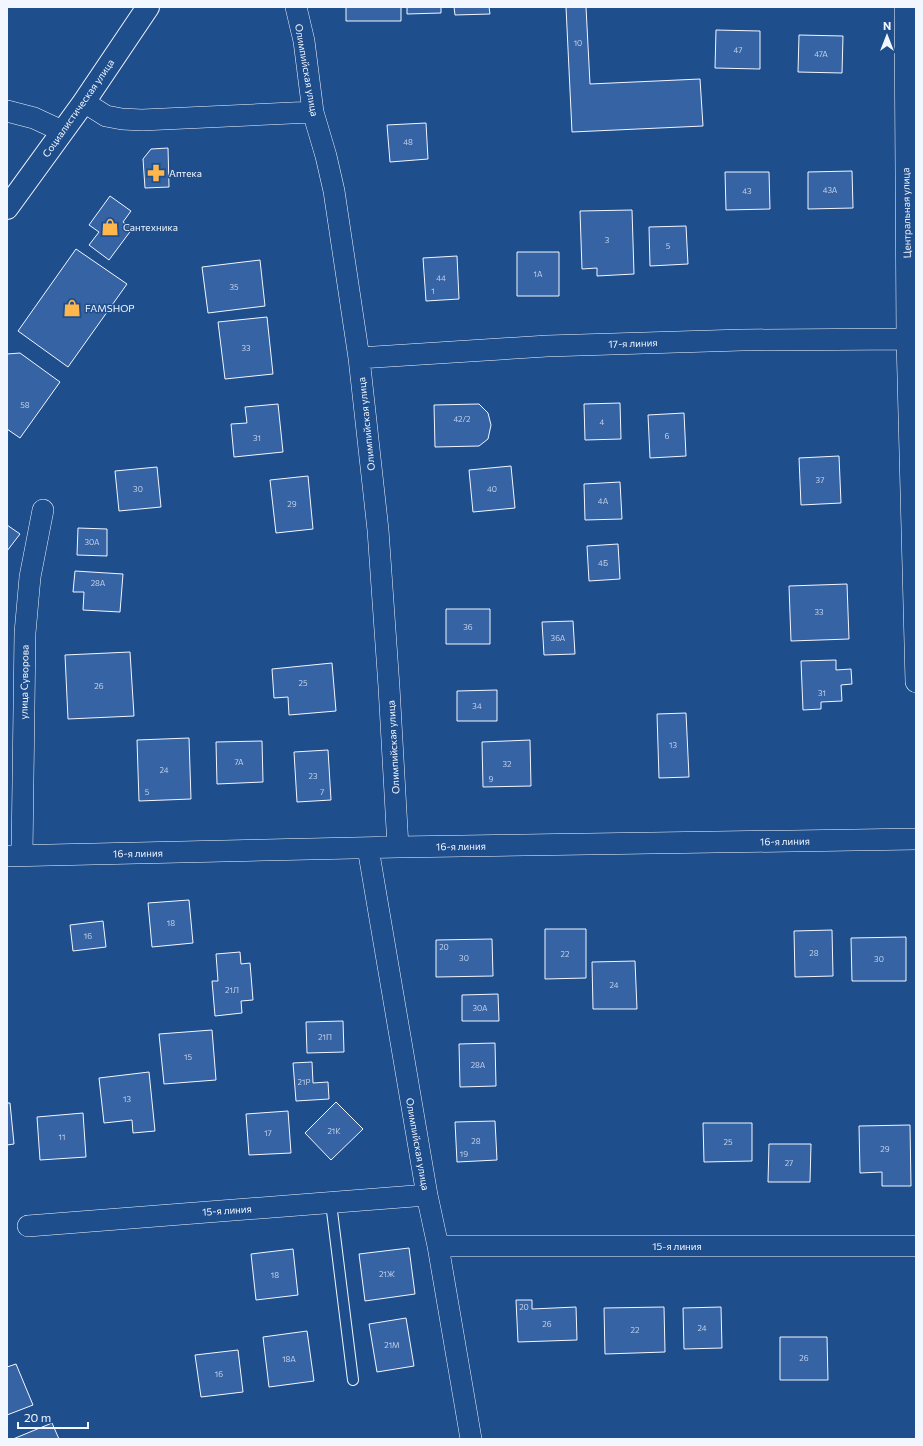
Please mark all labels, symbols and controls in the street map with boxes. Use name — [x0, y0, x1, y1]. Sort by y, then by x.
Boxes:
north arrow — [867, 16, 907, 56]
text: N — [883, 19, 891, 32]
street label: Олимпийская улица — [293, 23, 321, 117]
house number: 10 — [574, 38, 582, 48]
house number: 47 — [734, 45, 742, 55]
house number: 47А — [814, 49, 828, 59]
street label: Социалистическая улица — [40, 57, 116, 159]
house number: 48 — [403, 137, 413, 147]
pharmacy icon: Аптека — [146, 163, 166, 183]
place label: Аптека — [169, 167, 202, 179]
street label: Центральная улица — [899, 168, 913, 258]
house number: 43А — [823, 185, 838, 195]
house number: 43 — [742, 186, 752, 196]
shop icon: Сантехника — [100, 217, 120, 237]
place label: Сантехника — [123, 221, 178, 233]
house number: 3 — [605, 235, 610, 245]
house number: 5 — [666, 241, 671, 251]
house number: 1А — [534, 269, 543, 279]
house number: 44 — [436, 273, 446, 283]
house number: 35 — [229, 282, 239, 292]
house number: 1 — [431, 286, 435, 296]
shop icon: FAMSHOP — [62, 298, 82, 318]
place label: FAMSHOP — [85, 302, 135, 314]
street label: 17-я линия — [608, 336, 658, 350]
house number: 33 — [241, 343, 251, 353]
street label: Олимпийская улица — [355, 377, 377, 471]
house number: 58 — [20, 400, 30, 410]
house number: 42/2 — [453, 414, 471, 424]
house number: 4 — [600, 417, 605, 427]
house number: 6 — [665, 431, 670, 441]
house number: 31 — [253, 433, 261, 443]
house number: 37 — [816, 475, 824, 485]
house number: 30 — [133, 484, 143, 494]
house number: 40 — [487, 484, 497, 494]
house number: 4А — [598, 496, 609, 506]
house number: 29 — [287, 499, 297, 509]
house number: 30А — [84, 537, 100, 547]
house number: 4Б — [598, 558, 608, 568]
house number: 28А — [91, 578, 106, 588]
house number: 33 — [814, 607, 824, 617]
house number: 36 — [463, 622, 473, 632]
house number: 36А — [551, 633, 566, 643]
street label: улица Суворова — [17, 645, 31, 719]
house number: 25 — [298, 678, 308, 688]
house number: 26 — [94, 681, 104, 691]
house number: 31 — [818, 688, 826, 698]
street label: Олимпийская улица — [385, 700, 401, 794]
house number: 34 — [472, 701, 482, 711]
house number: 13 — [669, 740, 677, 750]
house number: 7А — [234, 757, 244, 767]
house number: 32 — [503, 759, 512, 769]
house number: 24 — [159, 765, 169, 775]
house number: 23 — [309, 771, 318, 781]
house number: 9 — [489, 774, 494, 784]
house number: 5 — [145, 787, 150, 797]
house number: 7 — [320, 787, 324, 797]
street label: 16-я линия — [760, 835, 810, 847]
street label: 16-я линия — [436, 840, 486, 852]
street label: 16-я линия — [113, 847, 163, 859]
house number: 18 — [167, 918, 175, 928]
house number: 16 — [84, 931, 92, 941]
house number: 20 — [439, 942, 449, 952]
house number: 28 — [809, 948, 819, 958]
house number: 22 — [561, 949, 570, 959]
house number: 30 — [459, 953, 469, 963]
house number: 30 — [874, 954, 884, 964]
house number: 24 — [609, 980, 619, 990]
house number: 21Л — [225, 985, 239, 995]
house number: 30А — [472, 1003, 488, 1013]
house number: 21П — [318, 1032, 332, 1042]
house number: 15 — [184, 1052, 192, 1062]
house number: 28А — [471, 1060, 486, 1070]
house number: 21Р — [298, 1077, 310, 1087]
house number: 13 — [123, 1094, 131, 1104]
street label: Олимпийская улица — [404, 1097, 432, 1191]
house number: 21К — [327, 1126, 341, 1136]
house number: 17 — [264, 1128, 272, 1138]
house number: 11 — [59, 1132, 65, 1142]
house number: 28 — [471, 1136, 481, 1146]
house number: 25 — [723, 1137, 733, 1147]
house number: 29 — [880, 1144, 890, 1154]
house number: 19 — [460, 1149, 468, 1159]
house number: 27 — [785, 1158, 793, 1168]
street label: 15-я линия — [202, 1202, 252, 1218]
street label: 15-я линия — [652, 1240, 702, 1252]
house number: 21Ж — [379, 1269, 396, 1279]
house number: 18 — [271, 1270, 279, 1280]
house number: 20 — [519, 1302, 529, 1312]
house number: 26 — [542, 1319, 552, 1329]
house number: 24 — [697, 1323, 707, 1333]
house number: 22 — [631, 1325, 640, 1335]
house number: 21М — [384, 1340, 400, 1350]
house number: 26 — [799, 1353, 809, 1363]
house number: 18А — [282, 1354, 296, 1364]
house number: 16 — [215, 1369, 223, 1379]
scale bar — [18, 1404, 88, 1430]
text: 20 m — [24, 1410, 51, 1424]

